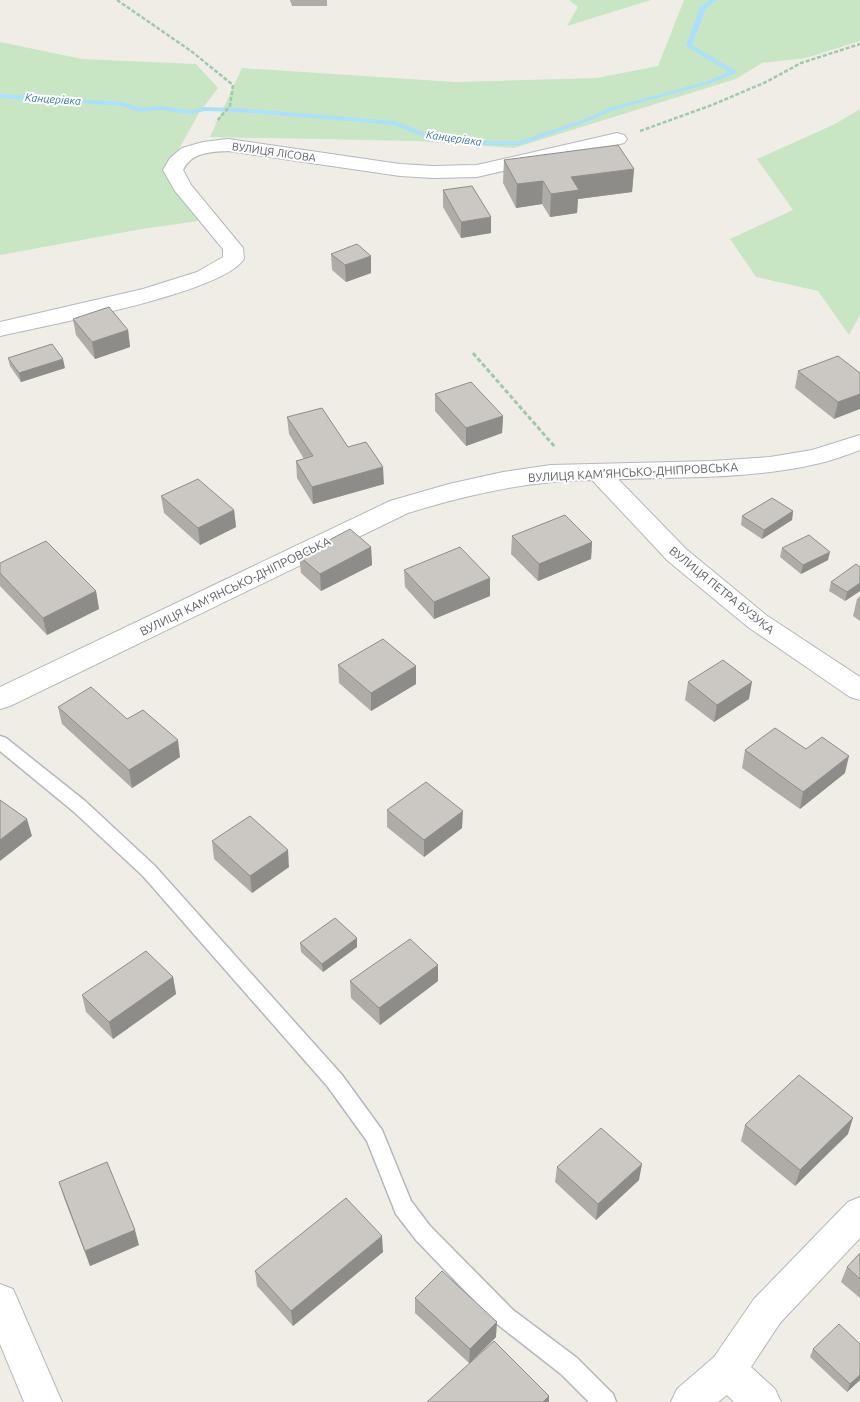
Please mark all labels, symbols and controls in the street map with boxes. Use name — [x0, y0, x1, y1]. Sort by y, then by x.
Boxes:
water label: Канцерівка — [25, 91, 81, 107]
water label: Канцерівка — [425, 128, 483, 148]
street label: ВУЛИЦЯ ЛІСОВА — [231, 140, 318, 164]
street label: ВУЛИЦЯ КАМ’ЯНСЬКО-ДНІПРОВСЬКА — [528, 460, 738, 484]
street label: ВУЛИЦЯ КАМ’ЯНСЬКО-ДНІПРОВСЬКА — [138, 534, 332, 638]
street label: ВУЛИЦЯ ПЕТРА БУЗУКА — [667, 544, 777, 636]

